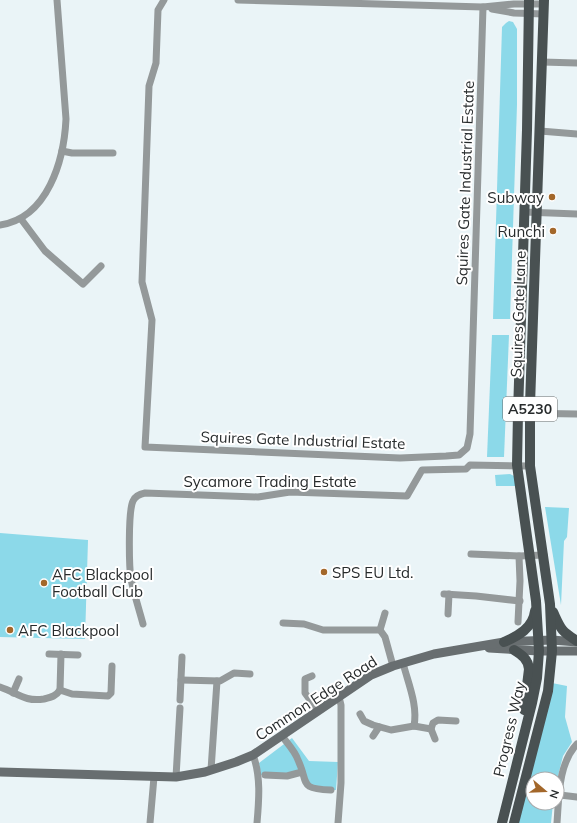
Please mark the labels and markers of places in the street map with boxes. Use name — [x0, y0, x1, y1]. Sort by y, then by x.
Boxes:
place label: Subway — [487, 188, 544, 207]
marker: Subway — [547, 192, 557, 202]
place label: Runchi — [497, 222, 545, 241]
marker: Runchi — [548, 226, 558, 236]
place label: SPS EU Ltd. — [332, 563, 413, 582]
place label: AFC Blackpool Football Club — [52, 565, 153, 601]
marker: SPS EU Ltd. — [319, 567, 329, 577]
marker: AFC Blackpool Football Club — [39, 578, 49, 588]
place label: AFC Blackpool — [18, 621, 119, 640]
marker: AFC Blackpool — [5, 625, 15, 635]

